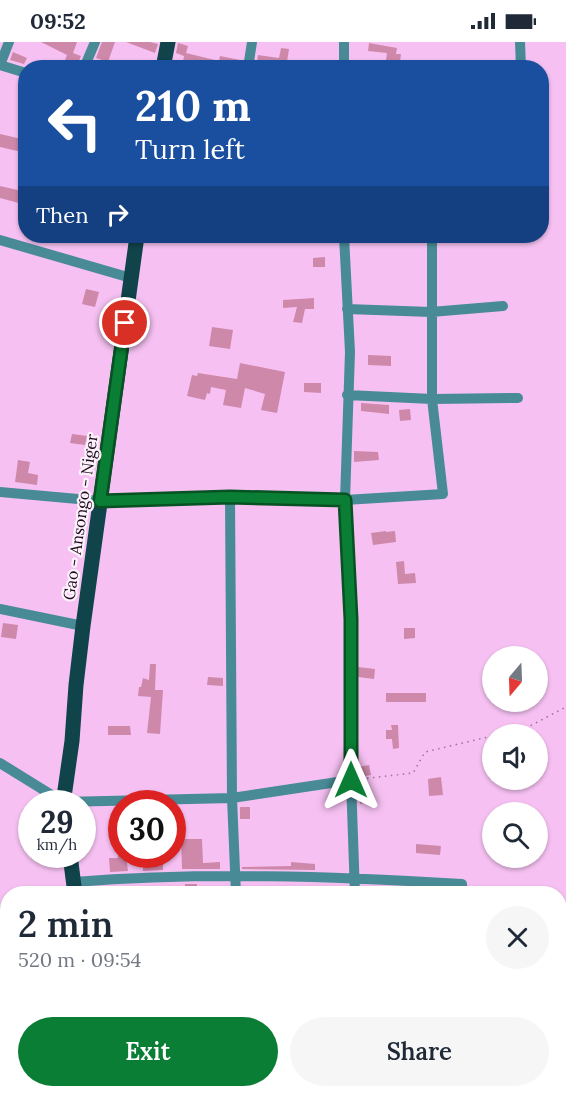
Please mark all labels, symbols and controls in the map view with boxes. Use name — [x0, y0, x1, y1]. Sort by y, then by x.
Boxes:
text: 09:52 — [30, 7, 86, 35]
text: 210 m — [135, 79, 251, 133]
icon: left — [36, 84, 114, 162]
text: Turn left — [135, 132, 245, 166]
icon: right — [101, 198, 134, 231]
text: Then — [36, 201, 89, 229]
pin — [99, 297, 150, 348]
icon: arrive — [108, 306, 141, 339]
street label: Gao - Ansongo - Niger — [58, 433, 102, 601]
north arrow — [482, 646, 548, 712]
map controls — [482, 646, 548, 868]
button: sound — [482, 724, 548, 790]
position arrow — [319, 748, 383, 812]
speed limit sign: 30 — [108, 790, 186, 868]
button: search — [482, 802, 548, 868]
text: 29 — [40, 803, 74, 841]
text: km/h — [37, 835, 77, 854]
text: 2 min — [18, 901, 113, 947]
button: close — [486, 906, 549, 969]
text: 520 m · 09:54 — [18, 947, 141, 972]
button: Exit — [18, 1017, 278, 1086]
button: Share — [290, 1017, 549, 1086]

